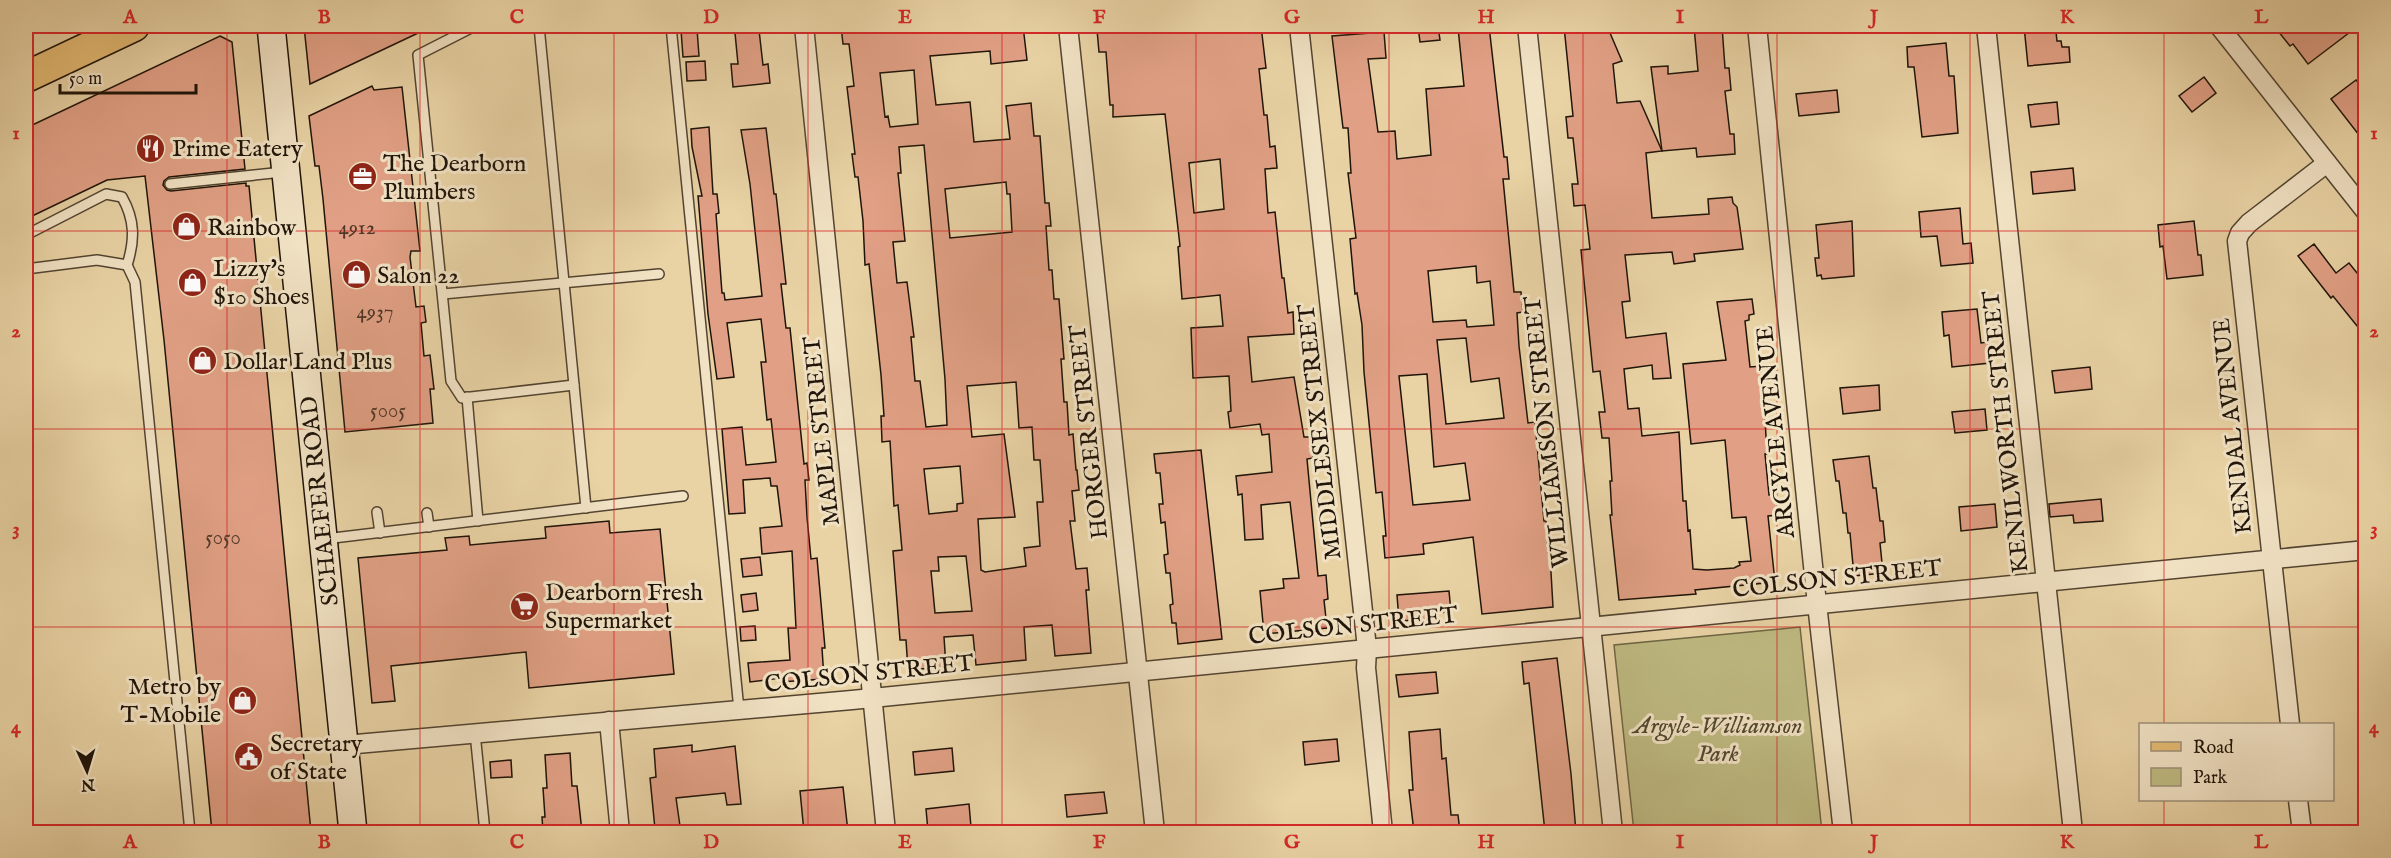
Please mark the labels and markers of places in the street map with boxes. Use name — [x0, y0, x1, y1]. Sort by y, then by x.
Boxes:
restaurant icon: Prime Eatery — [135, 132, 167, 164]
place label: Prime Eatery — [172, 134, 303, 165]
place label: The Dearborn Plumbers — [383, 149, 527, 208]
office icon: The Dearborn Plumbers — [346, 161, 378, 193]
shop icon: Rainbow — [170, 211, 202, 243]
place label: Rainbow — [207, 213, 297, 244]
place label: Lizzy's $10 Shoes — [213, 254, 310, 313]
shop icon: Salon 22 — [340, 259, 372, 291]
place label: Salon 22 — [377, 261, 460, 292]
shop icon: Lizzy's $10 Shoes — [176, 266, 208, 298]
shop icon: Dollar Land Plus — [186, 345, 218, 377]
place label: Dollar Land Plus — [223, 347, 392, 378]
place label: Dearborn Fresh Supermarket — [545, 578, 703, 637]
supermarket icon: Dearborn Fresh Supermarket — [508, 590, 540, 622]
place label: Metro by T-Mobile — [121, 672, 221, 731]
shop icon: Metro by T-Mobile — [226, 684, 258, 716]
place label: Secretary of State — [270, 729, 363, 788]
public building icon: Secretary of State — [233, 741, 265, 773]

